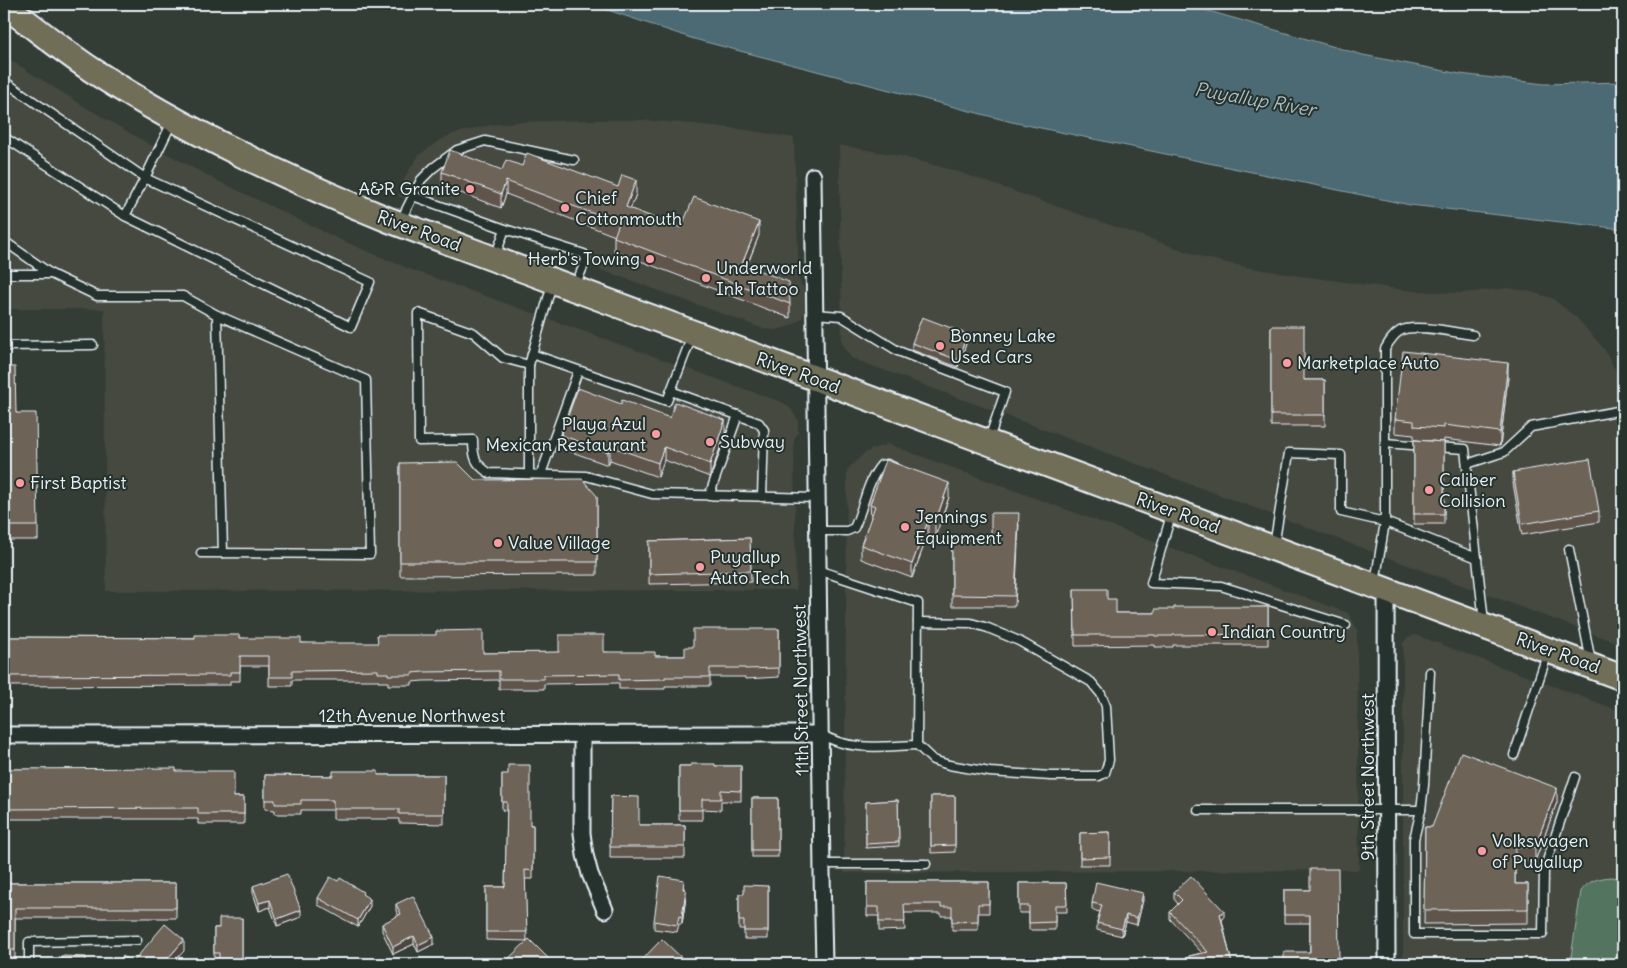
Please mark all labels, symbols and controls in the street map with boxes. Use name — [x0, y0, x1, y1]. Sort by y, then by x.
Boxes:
water label: Puyallup River — [1193, 77, 1320, 122]
place label: A&R Granite — [358, 177, 460, 200]
marker: A&R Granite — [464, 183, 476, 195]
place label: Chief Cottonmouth — [575, 186, 682, 230]
marker: Chief Cottonmouth — [559, 202, 571, 214]
street label: River Road — [374, 205, 465, 256]
place label: Herb's Towing — [528, 247, 640, 270]
marker: Herb's Towing — [644, 253, 656, 265]
place label: Underworld Ink Tattoo — [716, 256, 813, 300]
marker: Underworld Ink Tattoo — [700, 272, 712, 284]
place label: Bonney Lake Used Cars — [950, 324, 1056, 368]
marker: Bonney Lake Used Cars — [934, 340, 946, 352]
street label: River Road — [753, 347, 844, 398]
place label: Marketplace Auto — [1297, 351, 1439, 374]
marker: Marketplace Auto — [1281, 357, 1293, 369]
place label: Playa Azul Mexican Restaurant — [485, 412, 646, 456]
marker: Playa Azul Mexican Restaurant — [650, 428, 662, 440]
place label: Subway — [720, 430, 785, 453]
marker: Subway — [704, 436, 716, 448]
place label: Caliber Collision — [1439, 468, 1506, 512]
place label: First Baptist — [30, 471, 127, 494]
marker: First Baptist — [14, 477, 26, 489]
marker: Caliber Collision — [1423, 484, 1435, 496]
street label: River Road — [1133, 487, 1224, 538]
place label: Jennings Equipment — [915, 505, 1002, 549]
marker: Jennings Equipment — [899, 521, 911, 533]
place label: Value Village — [508, 531, 611, 554]
marker: Value Village — [492, 537, 504, 549]
place label: Puyallup Auto Tech — [710, 545, 790, 589]
marker: Puyallup Auto Tech — [694, 561, 706, 573]
street label: 11th Street Northwest — [788, 604, 813, 776]
place label: Indian Country — [1222, 620, 1346, 643]
marker: Indian Country — [1206, 626, 1218, 638]
street label: River Road — [1513, 627, 1604, 678]
street label: 9th Street Northwest — [1356, 693, 1379, 861]
street label: 12th Avenue Northwest — [319, 704, 505, 727]
place label: Volkswagen of Puyallup — [1492, 829, 1589, 873]
marker: Volkswagen of Puyallup — [1476, 845, 1488, 857]

